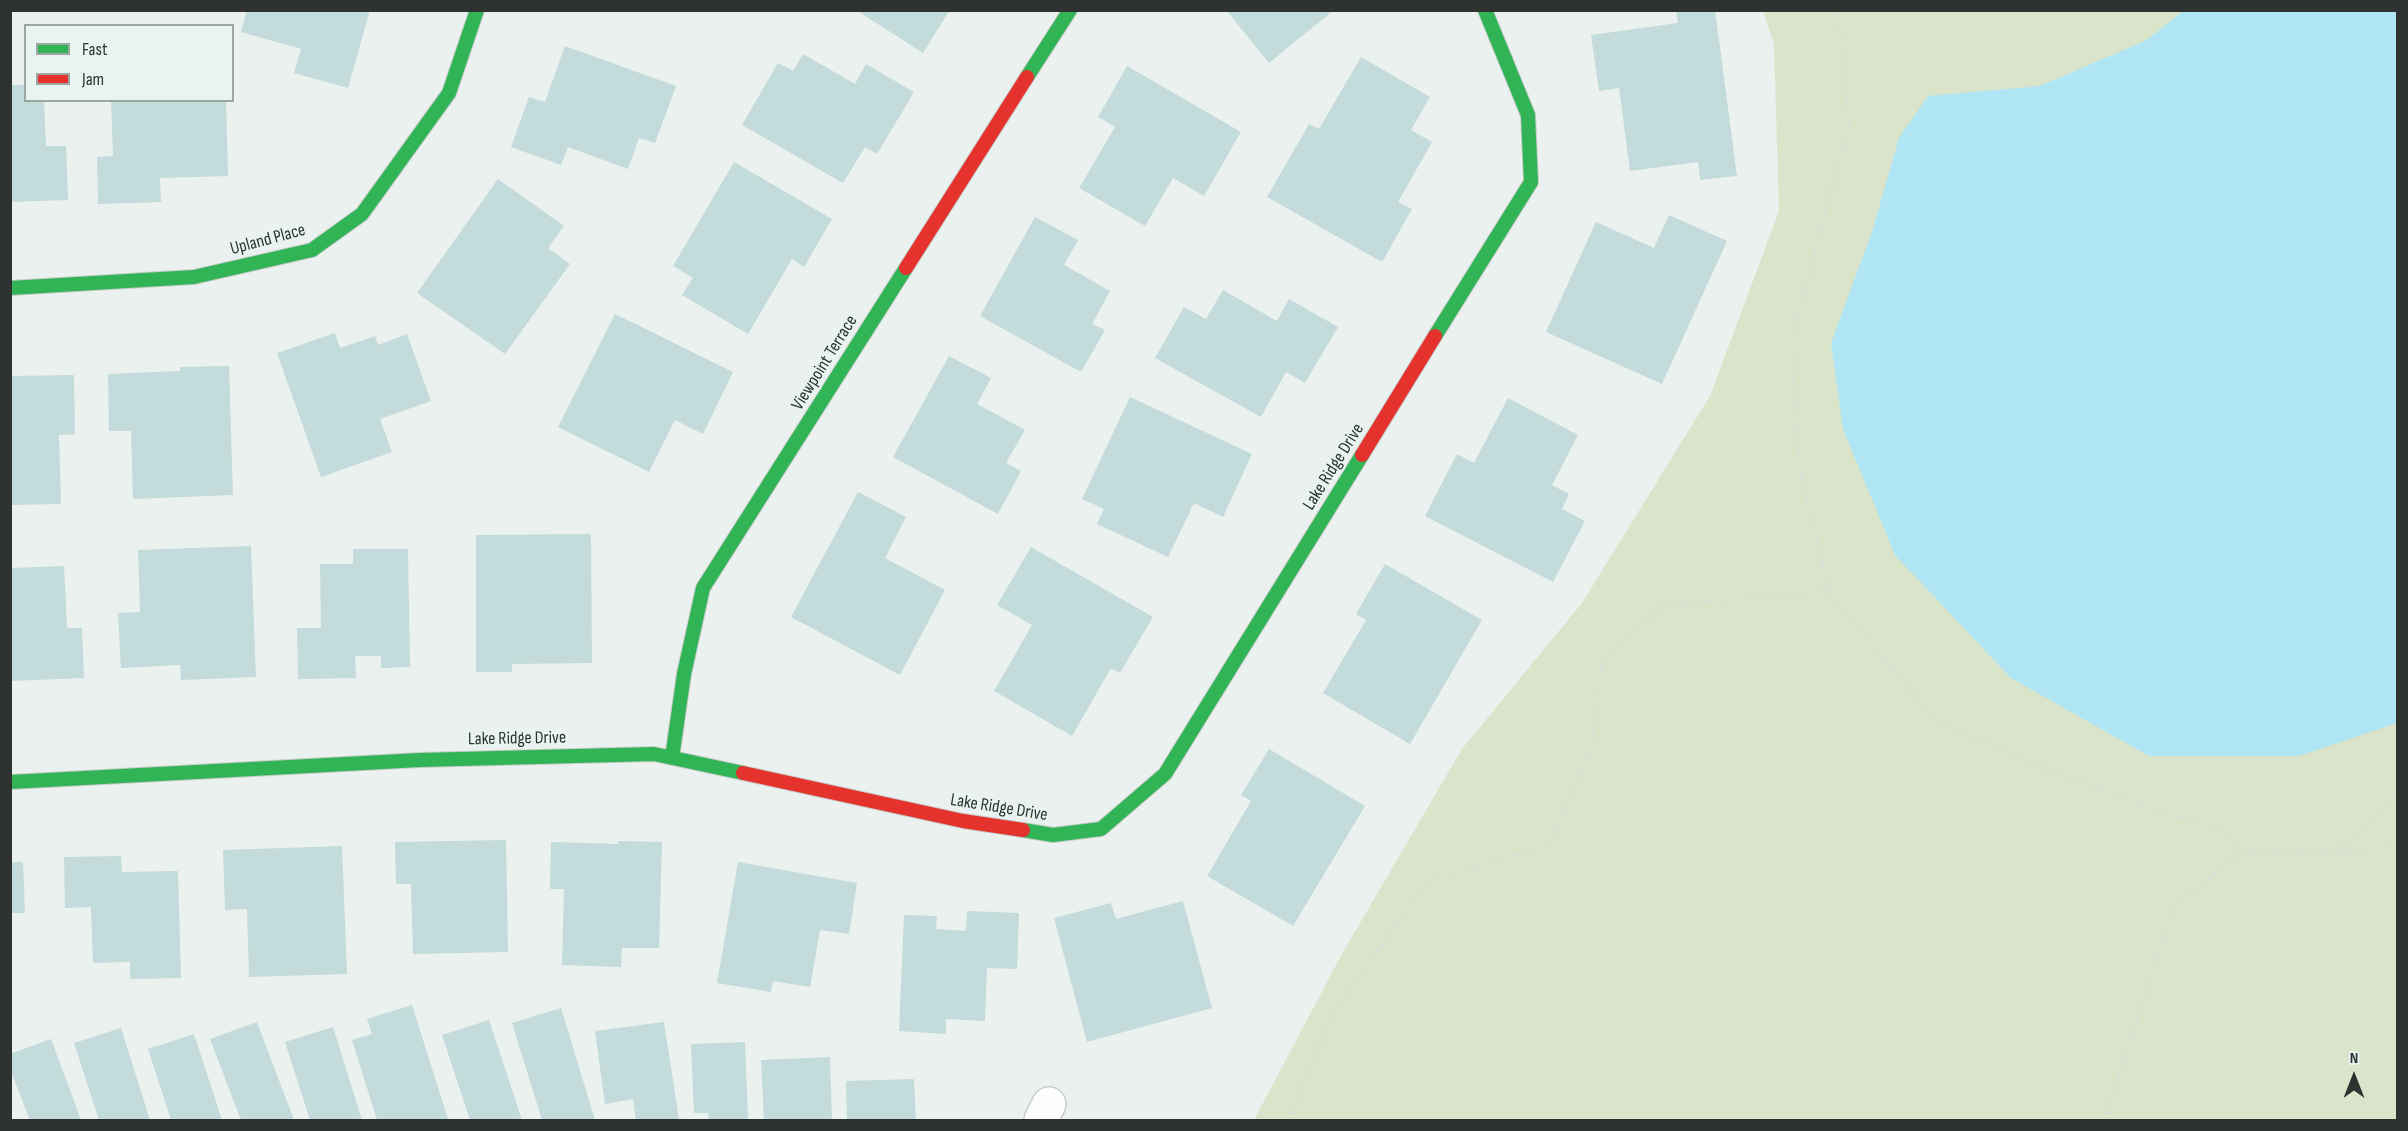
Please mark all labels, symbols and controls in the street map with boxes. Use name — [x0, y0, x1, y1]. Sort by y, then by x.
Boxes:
legend — [24, 24, 234, 102]
text: Fast — [82, 39, 107, 60]
text: Jam — [82, 69, 104, 90]
street label: Upland Place — [228, 220, 308, 260]
street label: Viewpoint Terrace — [787, 312, 863, 414]
street label: Lake Ridge Drive — [1299, 420, 1369, 514]
street label: Lake Ridge Drive — [468, 727, 566, 751]
street label: Lake Ridge Drive — [949, 790, 1049, 826]
north arrow — [2324, 1047, 2384, 1107]
text: N — [2350, 1049, 2358, 1068]

